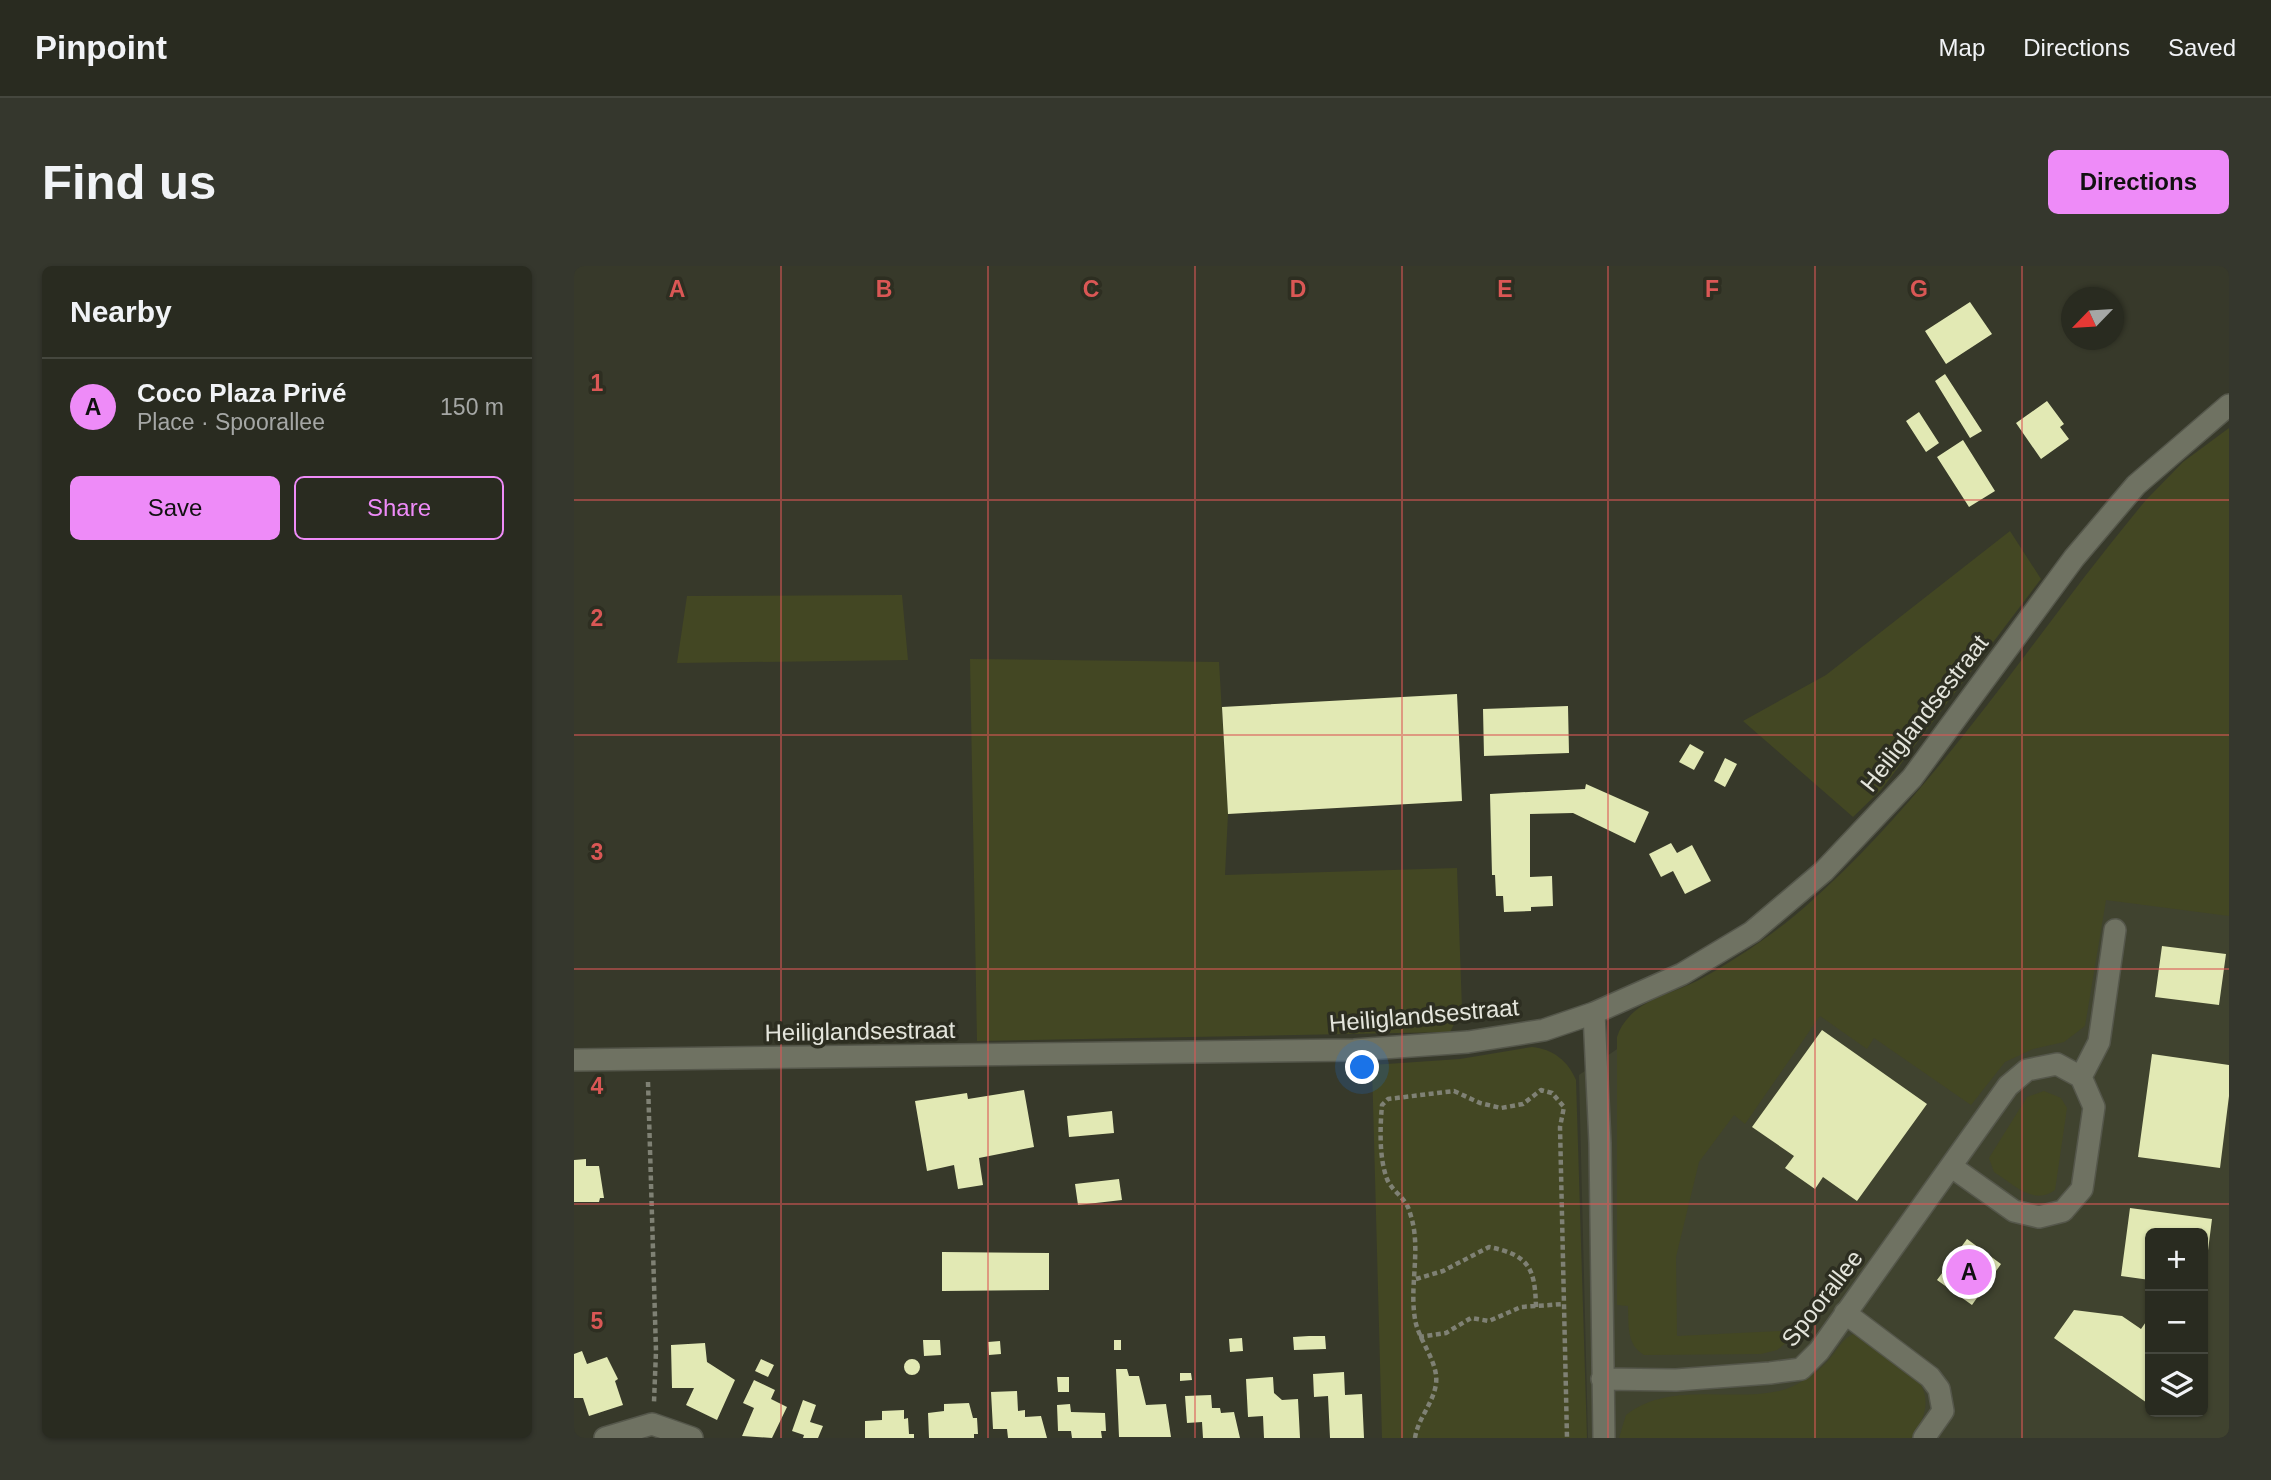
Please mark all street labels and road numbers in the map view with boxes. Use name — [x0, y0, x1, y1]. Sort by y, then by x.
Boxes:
street label: Heiliglandsestraat — [1855, 629, 1994, 796]
street label: Heiliglandsestraat — [1328, 993, 1521, 1037]
street label: Heiliglandsestraat — [764, 1016, 956, 1046]
street label: Spoorallee — [1776, 1244, 1868, 1352]

